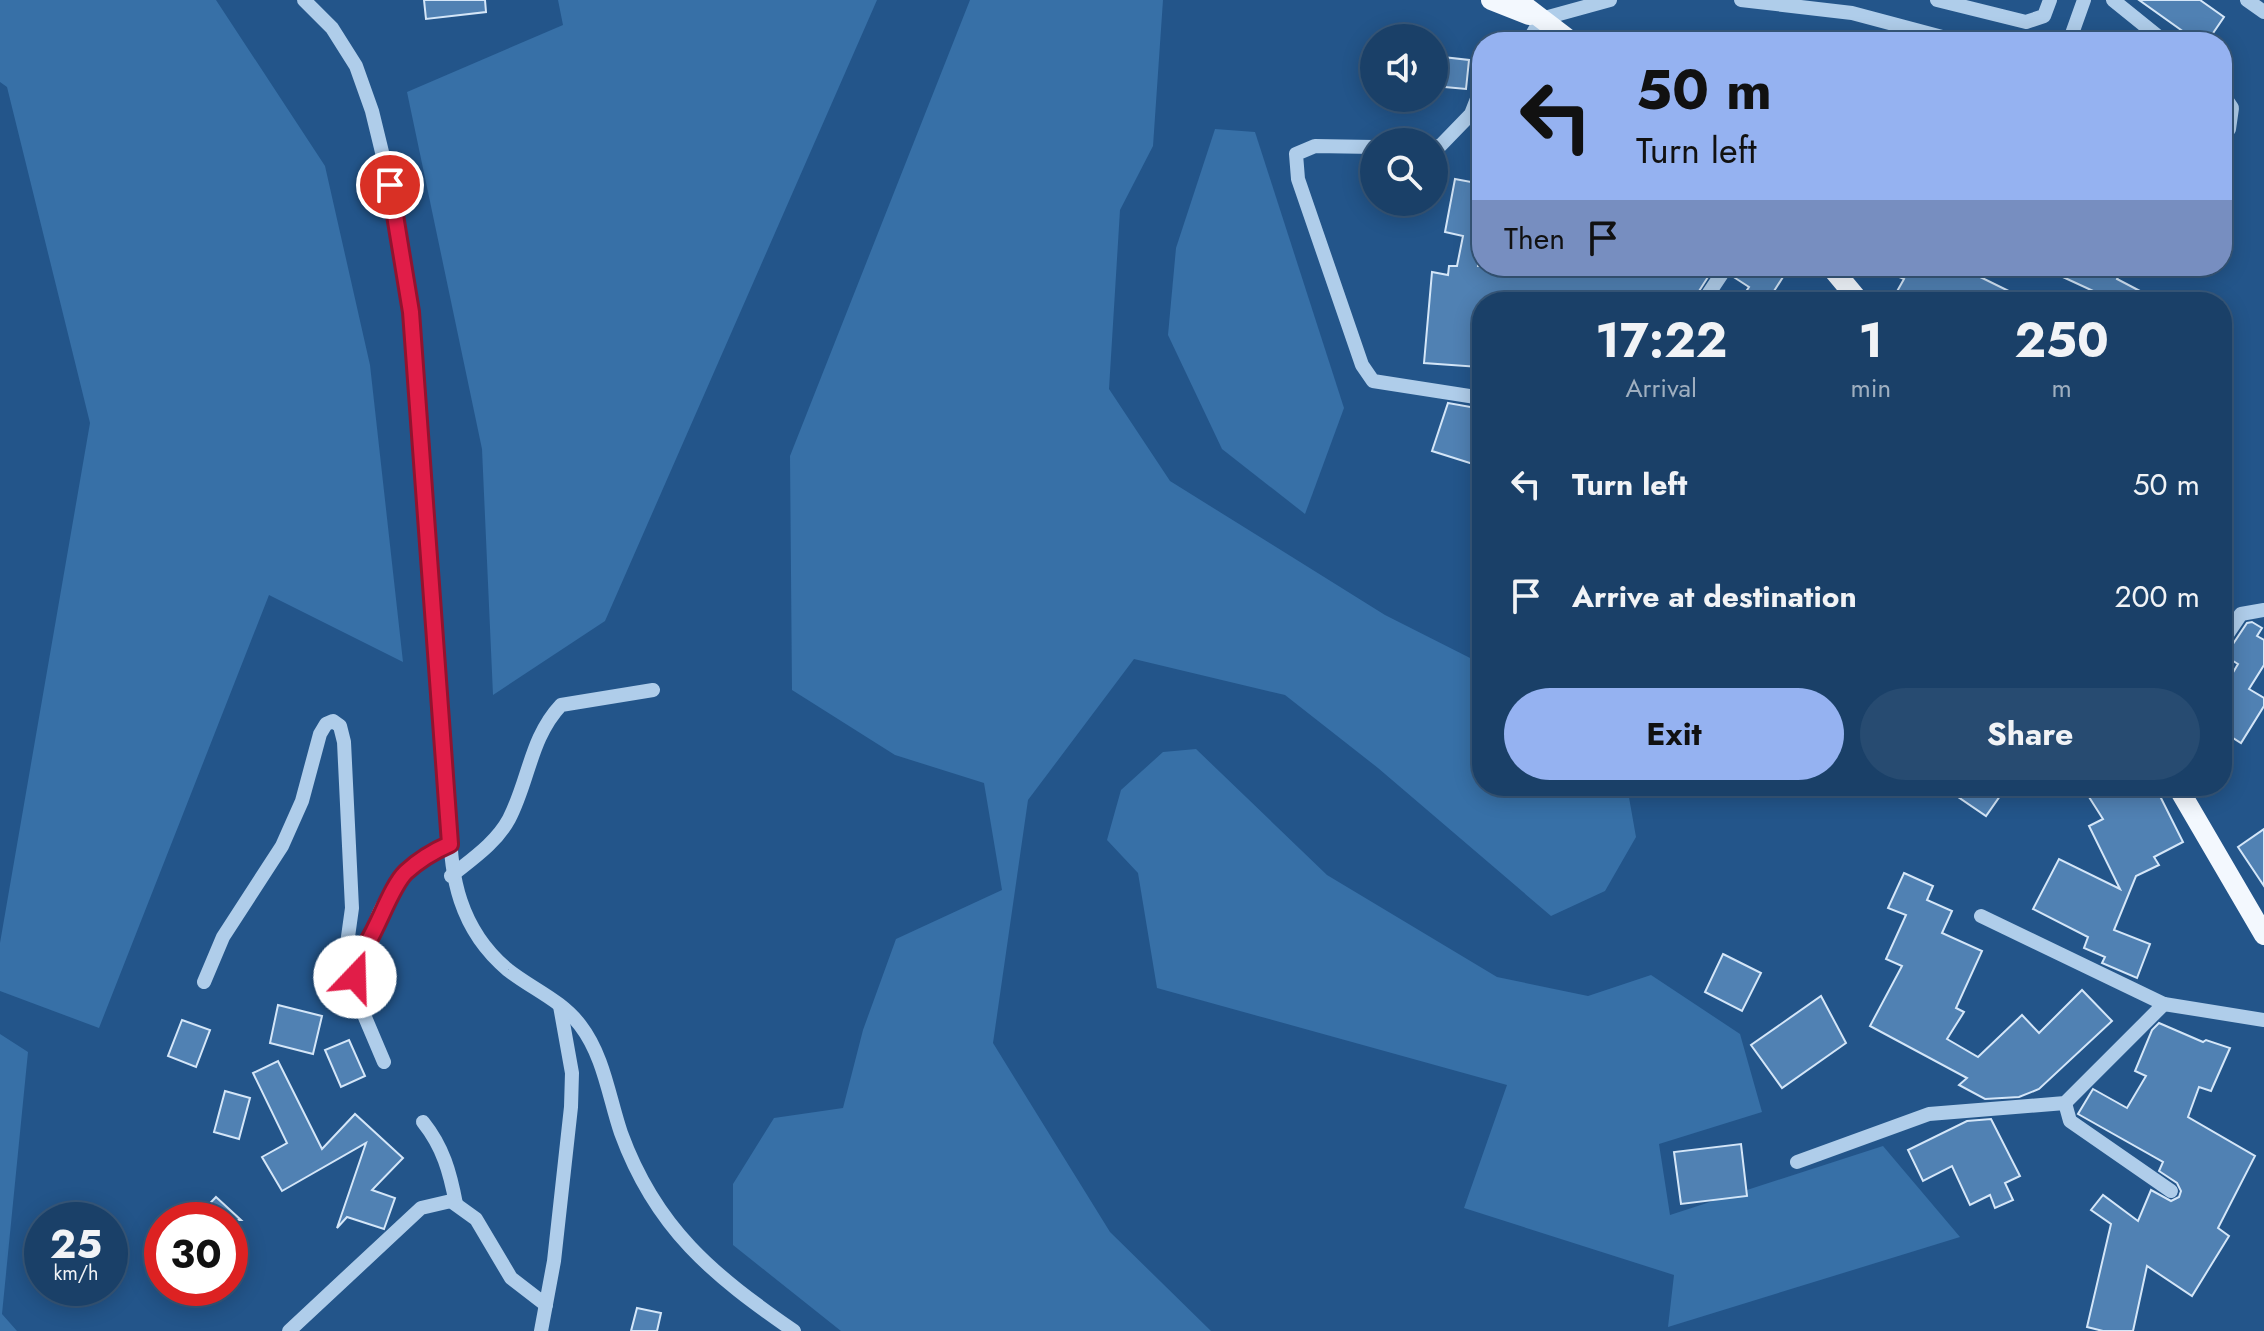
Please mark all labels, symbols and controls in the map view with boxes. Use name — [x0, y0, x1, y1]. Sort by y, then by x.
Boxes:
map controls — [1360, 24, 1448, 216]
button: sound — [1360, 24, 1448, 112]
text: 50 m — [1636, 49, 1772, 130]
icon: left — [1504, 64, 1608, 168]
text: Turn left — [1636, 124, 1757, 176]
button: search — [1360, 128, 1448, 216]
pin — [356, 151, 424, 219]
icon: arrive — [368, 163, 412, 207]
icon: arrive — [1581, 216, 1625, 260]
text: Then — [1504, 217, 1565, 260]
text: 17:22 — [1595, 306, 1727, 375]
text: 1 — [1859, 306, 1883, 375]
text: 250 — [2014, 306, 2109, 375]
text: Arrival — [1625, 369, 1697, 407]
text: min — [1850, 369, 1891, 407]
text: m — [2051, 369, 2072, 407]
icon: left — [1504, 462, 1548, 506]
text: Turn left — [1572, 463, 1687, 506]
text: 50 m — [2133, 463, 2200, 506]
icon: arrive — [1504, 574, 1548, 618]
text: Arrive at destination — [1572, 575, 1857, 618]
text: 200 m — [2115, 575, 2200, 618]
button: Exit — [1504, 688, 1844, 780]
button: Share — [1860, 688, 2200, 780]
position arrow — [313, 935, 397, 1019]
speed limit sign: 30 — [144, 1202, 248, 1306]
text: 25 — [50, 1215, 102, 1273]
text: km/h — [53, 1259, 99, 1288]

